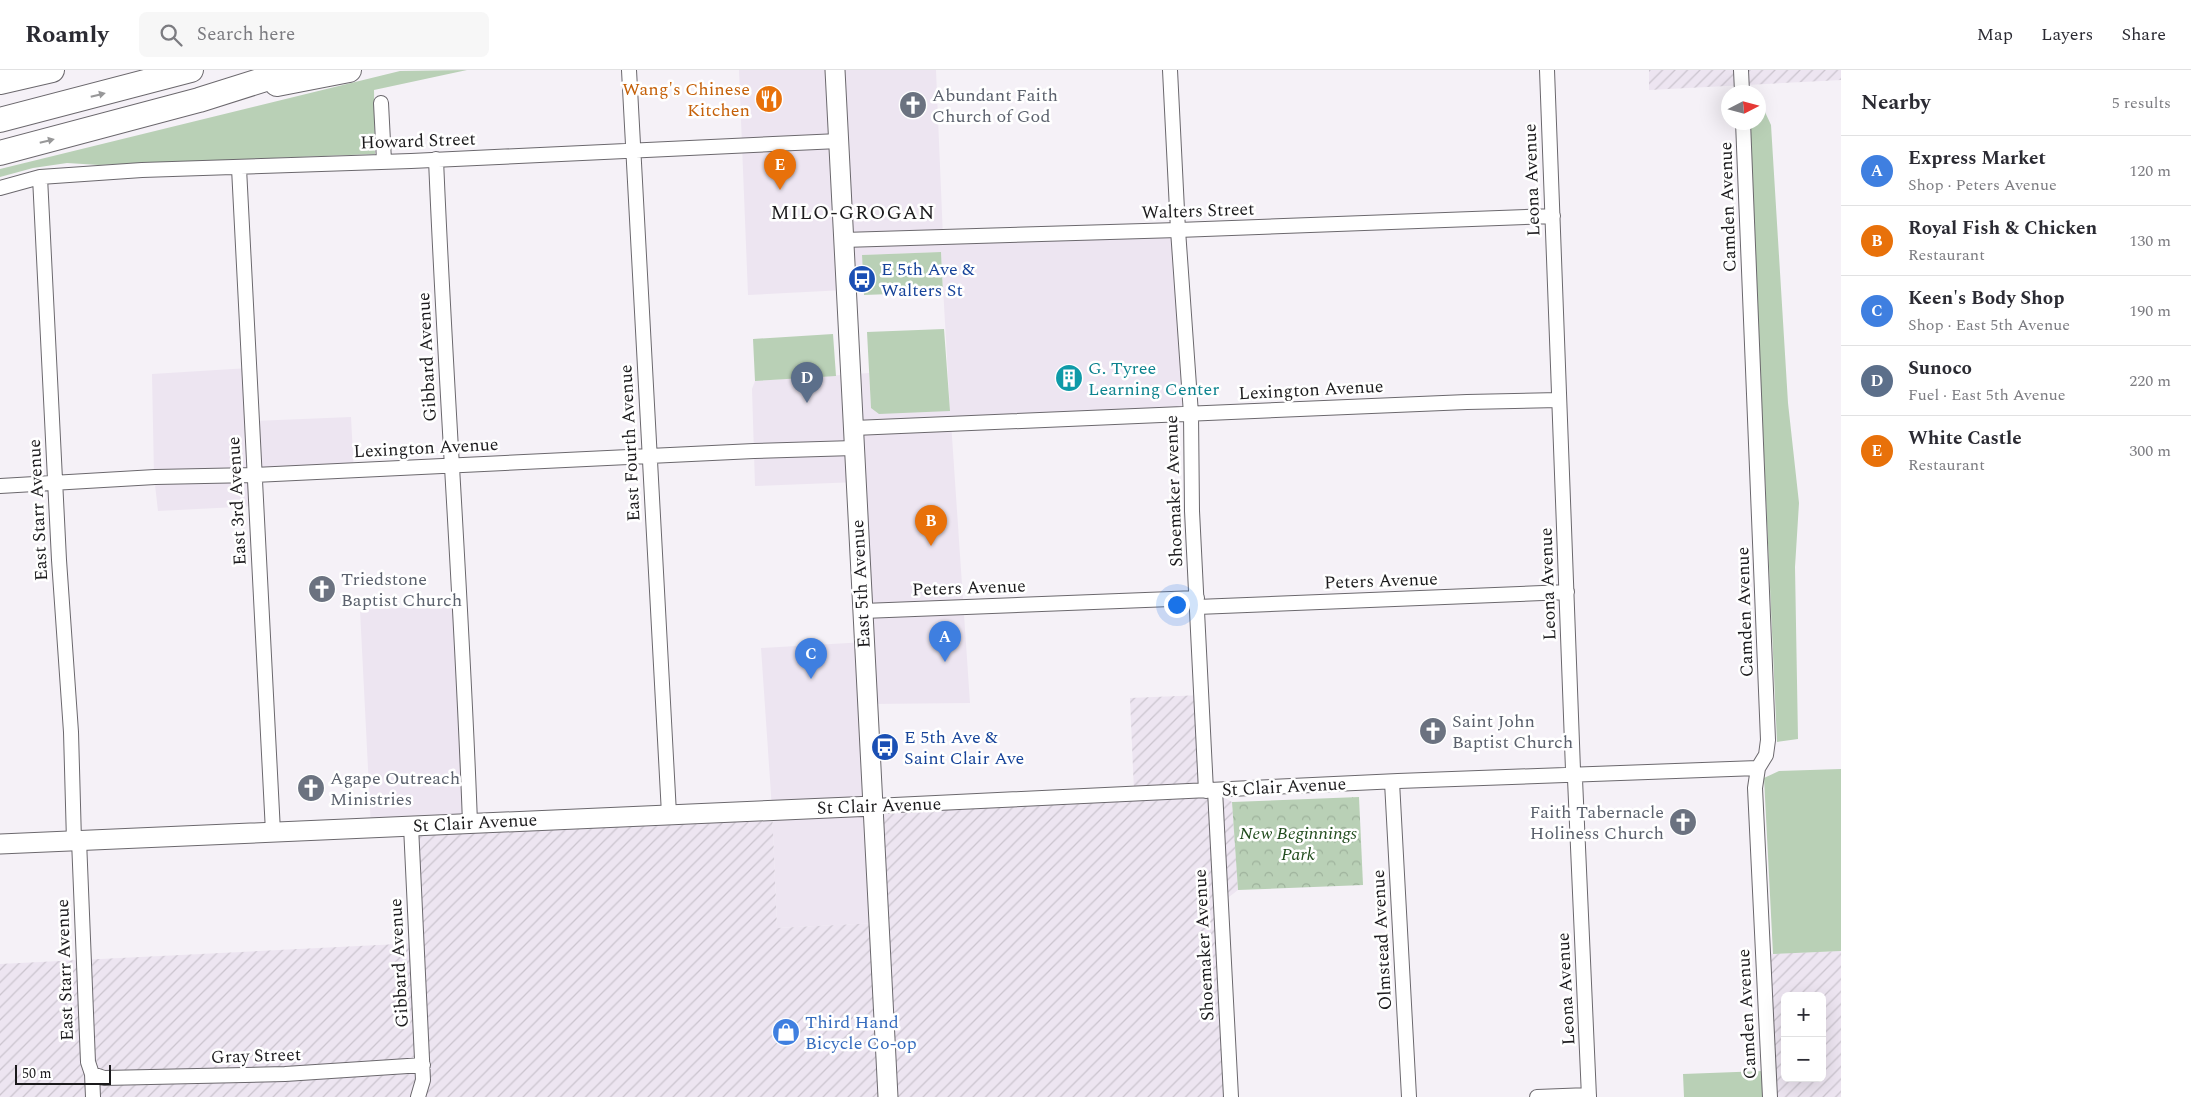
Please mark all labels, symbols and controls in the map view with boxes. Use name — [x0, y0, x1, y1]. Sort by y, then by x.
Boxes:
search box — [139, 12, 489, 57]
text: Roamly — [25, 17, 109, 53]
text: Search here — [197, 20, 295, 49]
icon: search — [157, 21, 185, 49]
text: Map — [1977, 21, 2013, 48]
text: Layers — [2041, 21, 2093, 48]
text: Share — [2121, 21, 2166, 48]
place label: Wang's Chinese Kitchen — [622, 76, 750, 124]
place label: Abundant Faith Church of God — [932, 82, 1058, 130]
restaurant icon: Wang's Chinese Kitchen — [754, 84, 784, 114]
north arrow — [1721, 85, 1766, 130]
text: Nearby — [1861, 87, 1931, 119]
church icon: Abundant Faith Church of God — [898, 90, 928, 120]
one-way arrow — [91, 91, 106, 99]
text: 5 results — [2112, 91, 2171, 115]
street label: Leona Avenue — [1517, 123, 1547, 237]
street label: Howard Street — [360, 125, 476, 157]
one-way arrow — [40, 137, 55, 145]
street label: Camden Avenue — [1712, 141, 1744, 273]
text: Express Market — [1908, 144, 2046, 173]
pin: E — [764, 149, 796, 190]
text: A — [1871, 159, 1883, 183]
text: 120 m — [2129, 159, 2171, 183]
text: Shop · Peters Avenue — [1908, 173, 2057, 197]
street label: Walters Street — [1141, 196, 1255, 226]
district label: MILO-GROGAN — [770, 198, 936, 228]
text: Royal Fish & Chicken — [1908, 214, 2097, 243]
text: B — [1871, 229, 1883, 253]
text: 130 m — [2129, 229, 2171, 253]
text: Restaurant — [1908, 243, 1985, 267]
place label: E 5th Ave & Walters St — [881, 256, 975, 304]
bus stop icon: E 5th Ave & Walters St — [847, 264, 877, 294]
text: Keen's Body Shop — [1908, 284, 2064, 313]
street label: Gibbard Avenue — [410, 292, 444, 422]
text: C — [1871, 299, 1883, 323]
text: 190 m — [2129, 299, 2171, 323]
text: Shop · East 5th Avenue — [1908, 313, 2070, 337]
text: Sunoco — [1908, 354, 1972, 383]
place label: G. Tyree Learning Center — [1088, 355, 1219, 403]
pin: D — [791, 362, 823, 403]
building icon: G. Tyree Learning Center — [1054, 363, 1084, 393]
street label: East Fourth Avenue — [612, 364, 648, 522]
text: D — [1871, 369, 1883, 393]
text: 220 m — [2129, 369, 2171, 393]
street label: Lexington Avenue — [1238, 373, 1384, 407]
text: Fuel · East 5th Avenue — [1908, 383, 2066, 407]
street label: Shoemaker Avenue — [1158, 415, 1190, 567]
text: White Castle — [1908, 424, 2022, 453]
street label: Lexington Avenue — [353, 431, 499, 465]
street label: East 3rd Avenue — [220, 436, 254, 566]
street label: East Starr Avenue — [21, 438, 55, 582]
text: E — [1872, 439, 1882, 463]
text: 300 m — [2129, 439, 2171, 463]
text: Restaurant — [1908, 453, 1985, 477]
pin: B — [915, 505, 947, 546]
street label: East 5th Avenue — [844, 519, 878, 649]
street label: Leona Avenue — [1533, 527, 1563, 641]
street label: Camden Avenue — [1729, 546, 1761, 678]
place label: Triedstone Baptist Church — [341, 566, 462, 614]
street label: Peters Avenue — [1324, 566, 1438, 596]
street label: Peters Avenue — [912, 573, 1026, 603]
church icon: Triedstone Baptist Church — [307, 574, 337, 604]
your location — [1164, 592, 1190, 618]
pin: A — [929, 621, 961, 662]
pin: C — [795, 638, 827, 679]
place label: Saint John Baptist Church — [1452, 708, 1573, 756]
church icon: Saint John Baptist Church — [1418, 716, 1448, 746]
place label: E 5th Ave & Saint Clair Ave — [904, 724, 1024, 772]
bus stop icon: E 5th Ave & Saint Clair Ave — [870, 732, 900, 762]
place label: Agape Outreach Ministries — [330, 765, 460, 813]
street label: St Clair Avenue — [1221, 770, 1347, 804]
church icon: Agape Outreach Ministries — [296, 773, 326, 803]
street label: St Clair Avenue — [816, 790, 942, 822]
place label: Faith Tabernacle Holiness Church — [1530, 799, 1664, 847]
street label: St Clair Avenue — [412, 806, 538, 840]
church icon: Faith Tabernacle Holiness Church — [1668, 807, 1698, 837]
park label: New Beginnings Park — [1239, 820, 1357, 868]
street label: Shoemaker Avenue — [1187, 868, 1221, 1022]
street label: Olmstead Avenue — [1365, 869, 1399, 1011]
street label: Gibbard Avenue — [382, 898, 416, 1028]
street label: East Starr Avenue — [49, 899, 81, 1041]
street label: Leona Avenue — [1550, 932, 1582, 1046]
street label: Camden Avenue — [1730, 948, 1764, 1080]
map controls — [1781, 992, 1826, 1082]
button: + — [1781, 992, 1826, 1037]
place label: Third Hand Bicycle Co-op — [805, 1009, 917, 1057]
shop icon: Third Hand Bicycle Co-op — [771, 1017, 801, 1047]
button: − — [1781, 1037, 1826, 1082]
street label: Gray Street — [210, 1041, 302, 1071]
scale bar — [15, 1062, 111, 1085]
text: 50 m — [22, 1063, 52, 1084]

